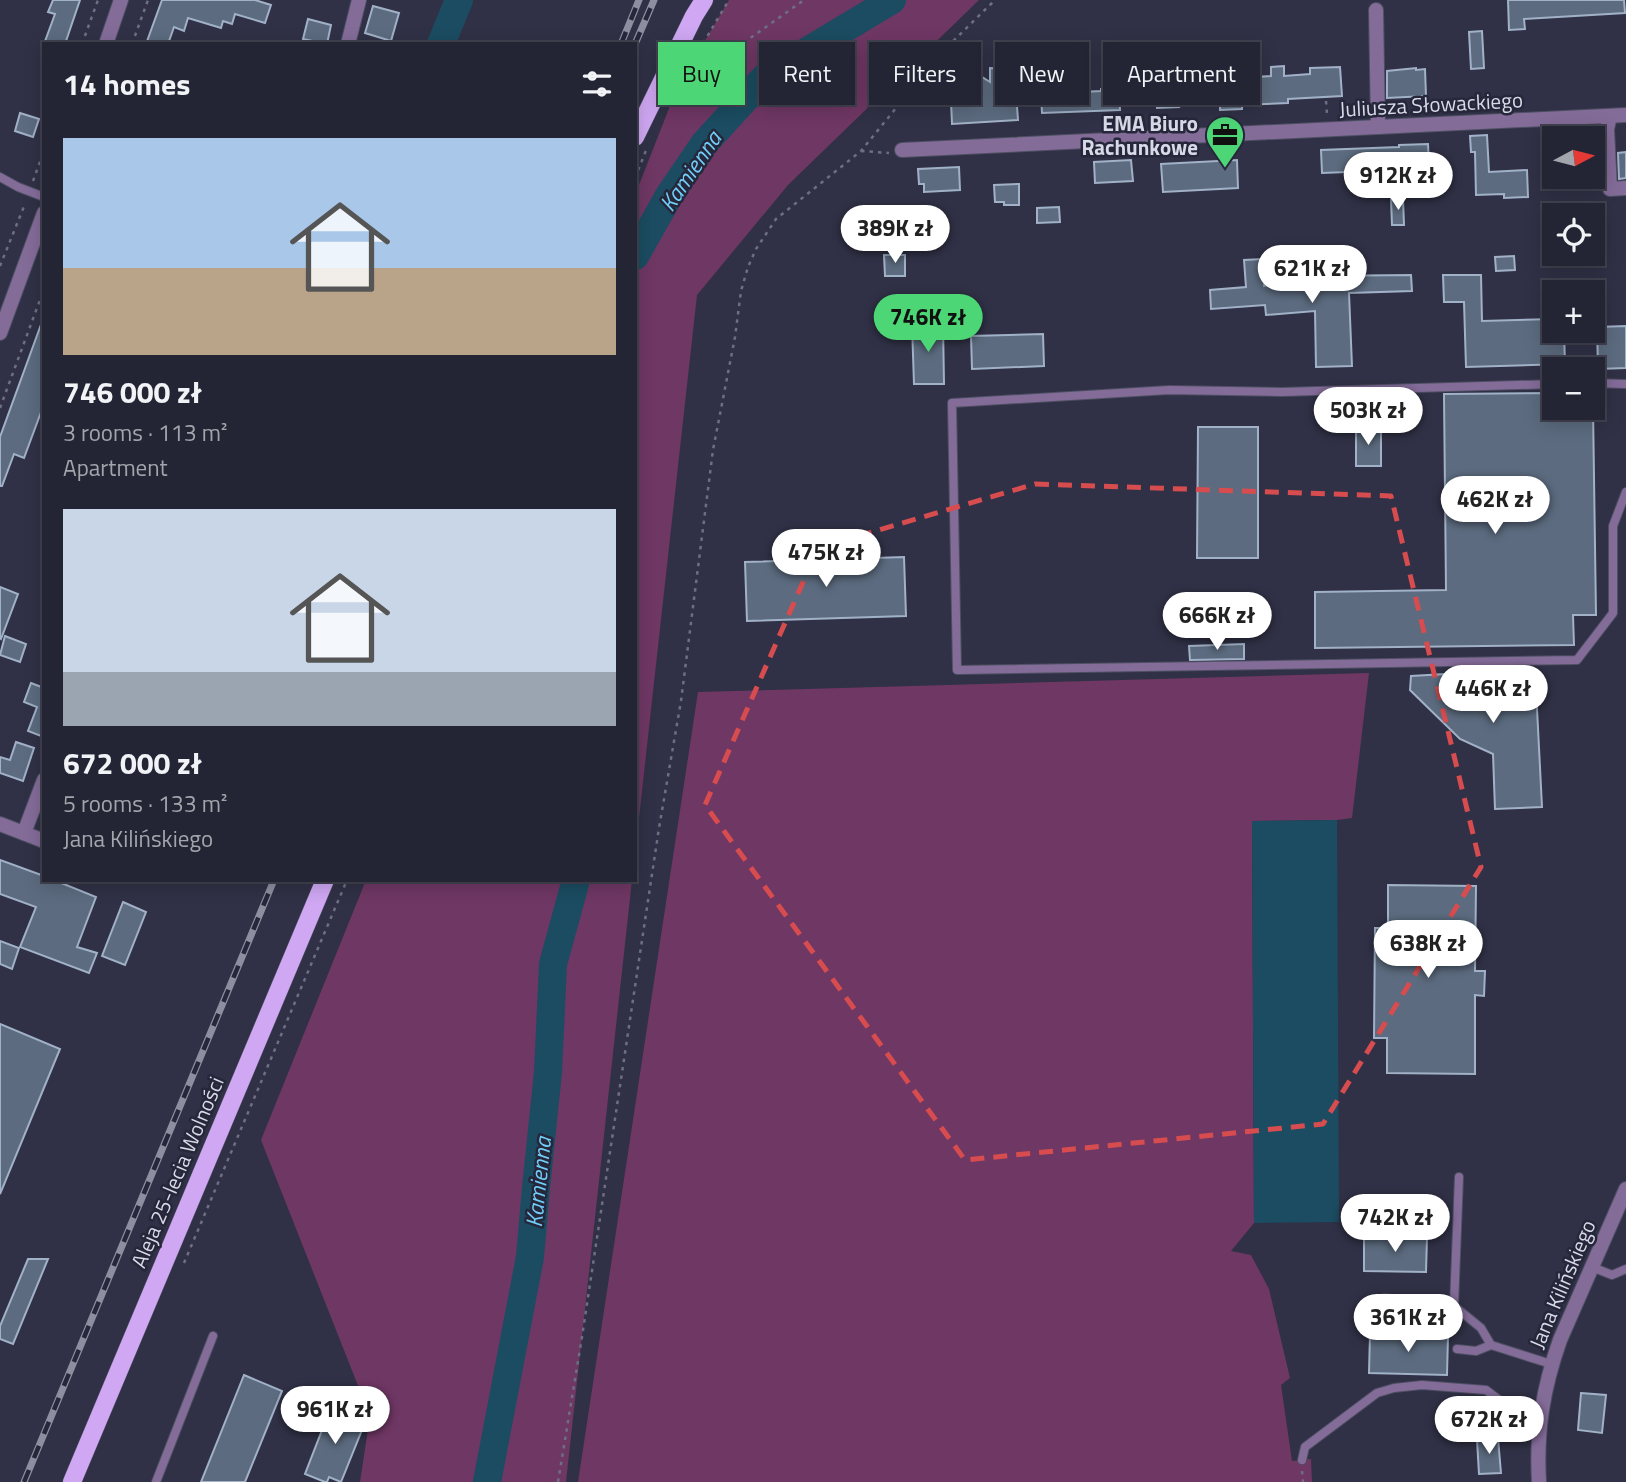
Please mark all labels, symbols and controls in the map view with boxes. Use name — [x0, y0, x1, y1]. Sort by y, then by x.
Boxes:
chip: Buy — [658, 42, 745, 105]
chip: Rent — [759, 42, 855, 105]
chip: Filters — [869, 42, 981, 105]
chip: New — [995, 42, 1089, 105]
chip: Apartment — [1103, 42, 1260, 105]
text: 14 homes — [63, 61, 190, 107]
icon: filters — [578, 65, 616, 103]
street label: Juliusza Słowackiego — [1338, 83, 1524, 125]
place label: EMA Biuro Rachunkowe — [1081, 107, 1198, 163]
office icon: EMA Biuro Rachunkowe — [1204, 114, 1246, 169]
water label: Kamienna — [650, 122, 731, 218]
north arrow — [1542, 126, 1605, 189]
map controls — [1542, 126, 1605, 420]
pin: 912K zł — [1333, 152, 1463, 212]
text: 912K zł — [1360, 157, 1436, 192]
icon: home — [277, 184, 403, 310]
button: locate — [1542, 203, 1605, 266]
pin: 389K zł — [830, 205, 960, 265]
text: 389K zł — [857, 210, 933, 245]
pin: 621K zł — [1247, 246, 1377, 305]
text: 621K zł — [1274, 250, 1350, 285]
button: + — [1542, 280, 1605, 343]
pin: 746K zł — [863, 294, 993, 354]
text: 746K zł — [890, 299, 966, 334]
button: − — [1542, 357, 1605, 420]
text: 746 000 zł — [63, 369, 202, 415]
pin: 503K zł — [1303, 388, 1433, 447]
text: 503K zł — [1330, 392, 1406, 427]
text: 3 rooms · 113 m² — [63, 415, 227, 450]
text: Apartment — [63, 450, 168, 485]
pin: 462K zł — [1430, 476, 1560, 536]
text: 462K zł — [1457, 481, 1533, 516]
pin: 475K zł — [761, 530, 891, 589]
text: 475K zł — [788, 534, 864, 569]
icon: home — [277, 555, 403, 681]
pin: 666K zł — [1152, 592, 1282, 652]
text: 666K zł — [1179, 597, 1255, 632]
pin: 446K zł — [1428, 666, 1558, 725]
text: 446K zł — [1455, 670, 1531, 705]
text: 672 000 zł — [63, 740, 202, 786]
text: 5 rooms · 133 m² — [63, 786, 227, 821]
text: Jana Kilińskiego — [63, 821, 213, 856]
pin: 638K zł — [1363, 920, 1493, 980]
text: 638K zł — [1390, 925, 1466, 960]
street label: Aleja 25-lecia Wolności — [122, 1071, 232, 1273]
water label: Kamienna — [516, 1134, 560, 1229]
pin: 742K zł — [1330, 1194, 1460, 1254]
text: 742K zł — [1357, 1199, 1433, 1234]
street label: Jana Kilińskiego — [1520, 1215, 1604, 1353]
pin: 361K zł — [1343, 1294, 1473, 1354]
text: 361K zł — [1370, 1299, 1446, 1334]
pin: 961K zł — [270, 1386, 400, 1446]
text: 961K zł — [297, 1391, 373, 1426]
pin: 672K zł — [1424, 1396, 1554, 1456]
text: 672K zł — [1451, 1401, 1527, 1436]

